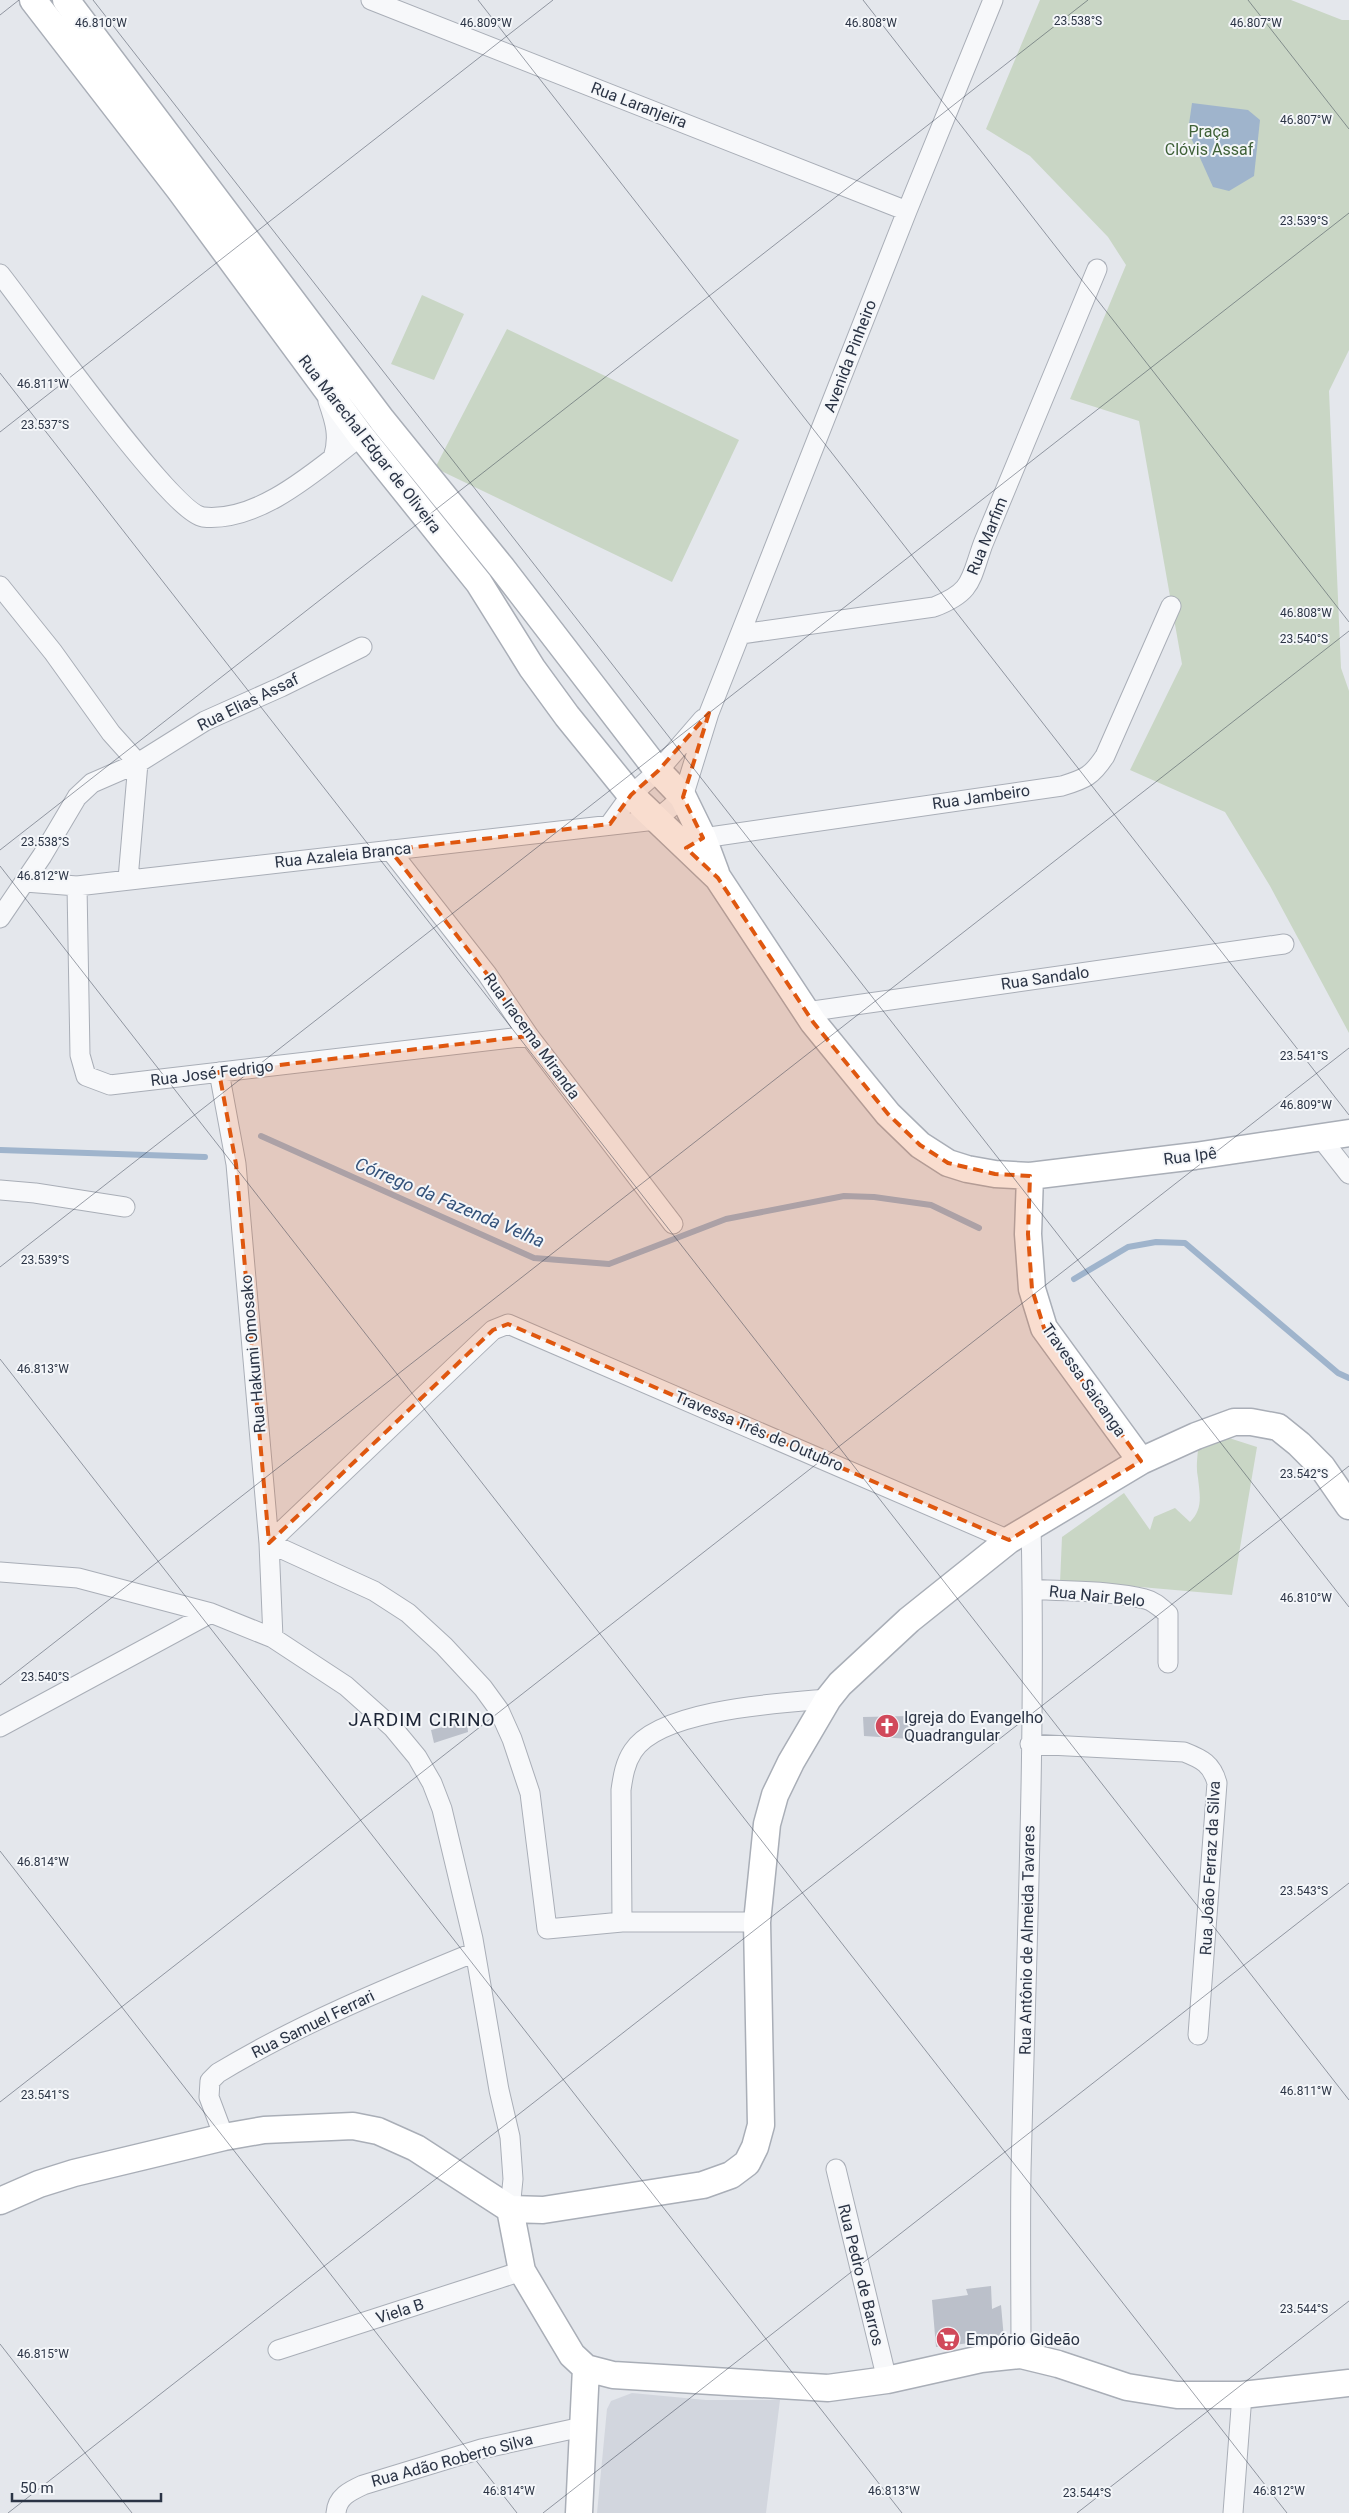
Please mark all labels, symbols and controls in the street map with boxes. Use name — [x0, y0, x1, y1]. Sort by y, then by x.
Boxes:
text: 23.538°S — [1054, 14, 1102, 28]
text: 46.810°W — [75, 16, 127, 30]
text: 46.809°W — [460, 16, 512, 30]
text: 46.808°W — [845, 16, 897, 30]
text: 46.807°W — [1230, 16, 1282, 30]
street label: Rua Laranjeira — [588, 78, 690, 132]
text: 46.807°W — [1280, 113, 1332, 127]
park label: Praça Clóvis Assaf — [1165, 122, 1254, 159]
text: 23.539°S — [1280, 214, 1328, 228]
street label: Avenida Pinheiro — [820, 297, 880, 415]
street label: Rua Marechal Edgar de Oliveira — [295, 351, 445, 537]
text: 46.811°W — [17, 377, 69, 391]
text: 23.537°S — [21, 418, 69, 432]
street label: Rua Marfim — [963, 494, 1011, 578]
text: 46.808°W — [1280, 606, 1332, 620]
text: 23.540°S — [1280, 632, 1328, 646]
street label: Rua Elias Assaf — [194, 669, 302, 735]
street label: Rua Jambeiro — [931, 781, 1031, 813]
text: 23.538°S — [21, 835, 69, 849]
street label: Rua Azaleia Branca — [274, 838, 412, 872]
text: 46.812°W — [17, 869, 69, 883]
street label: Rua Sandalo — [1000, 962, 1090, 994]
street label: Rua Iracema Miranda — [480, 969, 584, 1103]
text: 23.541°S — [1280, 1049, 1328, 1063]
street label: Rua José Fedrigo — [149, 1056, 275, 1090]
text: 46.809°W — [1280, 1098, 1332, 1112]
street label: Rua Ipê — [1162, 1143, 1218, 1169]
water label: Córrego da Fazenda Velha — [352, 1153, 548, 1251]
text: 23.539°S — [21, 1253, 69, 1267]
street label: Rua Hakumi Omosako — [237, 1274, 269, 1434]
street label: Travessa Saicanga — [1038, 1320, 1130, 1440]
text: 46.813°W — [17, 1362, 69, 1376]
street label: Travessa Três de Outubro — [672, 1387, 846, 1475]
text: 23.542°S — [1280, 1467, 1328, 1481]
street label: Rua Nair Belo — [1048, 1582, 1146, 1610]
text: 46.810°W — [1280, 1591, 1332, 1605]
text: 23.540°S — [21, 1670, 69, 1684]
district label: JARDIM CIRINO — [348, 1708, 496, 1731]
place label: Igreja do Evangelho Quadrangular — [904, 1708, 1043, 1745]
church icon: Igreja do Evangelho Quadrangular — [874, 1713, 900, 1739]
street label: Rua João Ferraz da Silva — [1196, 1780, 1224, 1956]
street label: Rua Antônio de Almeida Tavares — [1015, 1825, 1039, 2055]
text: 46.814°W — [17, 1855, 69, 1869]
text: 23.543°S — [1280, 1884, 1328, 1898]
street label: Rua Samuel Ferrari — [248, 1986, 378, 2062]
text: 46.811°W — [1280, 2084, 1332, 2098]
text: 23.541°S — [21, 2088, 69, 2102]
street label: Rua Pedro de Barros — [834, 2202, 888, 2348]
street label: Viela B — [374, 2294, 426, 2328]
text: 23.544°S — [1280, 2302, 1328, 2316]
supermarket icon: Empório Gideão — [935, 2326, 961, 2352]
place label: Empório Gideão — [966, 2330, 1080, 2349]
text: 46.815°W — [17, 2347, 69, 2361]
street label: Rua Adão Roberto Silva — [369, 2429, 535, 2491]
scale bar — [12, 2470, 161, 2502]
text: 50 m — [20, 2479, 54, 2497]
text: 46.814°W — [483, 2484, 535, 2498]
text: 46.813°W — [868, 2484, 920, 2498]
text: 46.812°W — [1253, 2484, 1305, 2498]
text: 23.544°S — [1063, 2486, 1111, 2500]

